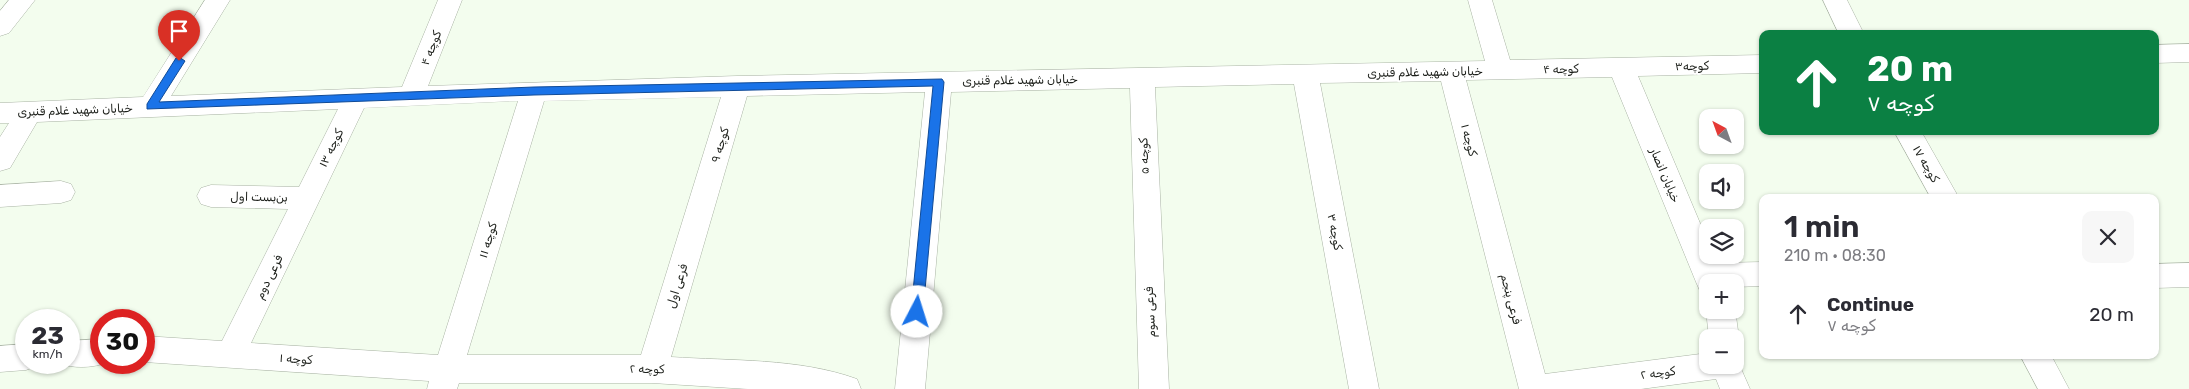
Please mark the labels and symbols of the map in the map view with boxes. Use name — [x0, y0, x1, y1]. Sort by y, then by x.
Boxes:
pin — [158, 10, 200, 61]
street label: کوچه ۴ — [418, 28, 445, 68]
street label: کوچه۳ — [1675, 59, 1710, 74]
street label: کوچه ۴ — [1543, 62, 1580, 77]
street label: خیابان شهید غلام قنبری — [1367, 64, 1483, 82]
street label: خیابان شهید غلام قنبری — [962, 72, 1078, 90]
street label: خیابان شهید غلام قنبری — [17, 101, 133, 121]
north arrow — [1699, 109, 1744, 154]
street label: کوچه ۱ — [1457, 122, 1480, 158]
street label: کوچه ۹ — [708, 125, 733, 165]
street label: کوچه ۱۳ — [316, 126, 347, 170]
street label: کوچه ۵ — [1136, 137, 1153, 175]
street label: کوچه ۱۷ — [1909, 143, 1942, 186]
street label: خیابان انصار — [1646, 144, 1683, 205]
street label: بن‌بست اول — [230, 189, 288, 205]
street label: کوچه ۳ — [1324, 213, 1346, 252]
street label: کوچه ۱۱ — [476, 220, 501, 260]
street label: فرعی دوم — [252, 252, 288, 302]
street label: فرعی اول — [664, 262, 691, 310]
street label: فرعی پنجم — [1497, 272, 1525, 326]
position arrow — [890, 285, 942, 337]
street label: فرعی سوم — [1142, 286, 1160, 338]
speed limit sign: 30 — [90, 309, 155, 374]
street label: کوچه ۱ — [279, 351, 313, 368]
street label: کوچه ۲ — [629, 362, 665, 377]
street label: کوچه ۲ — [1640, 364, 1677, 383]

